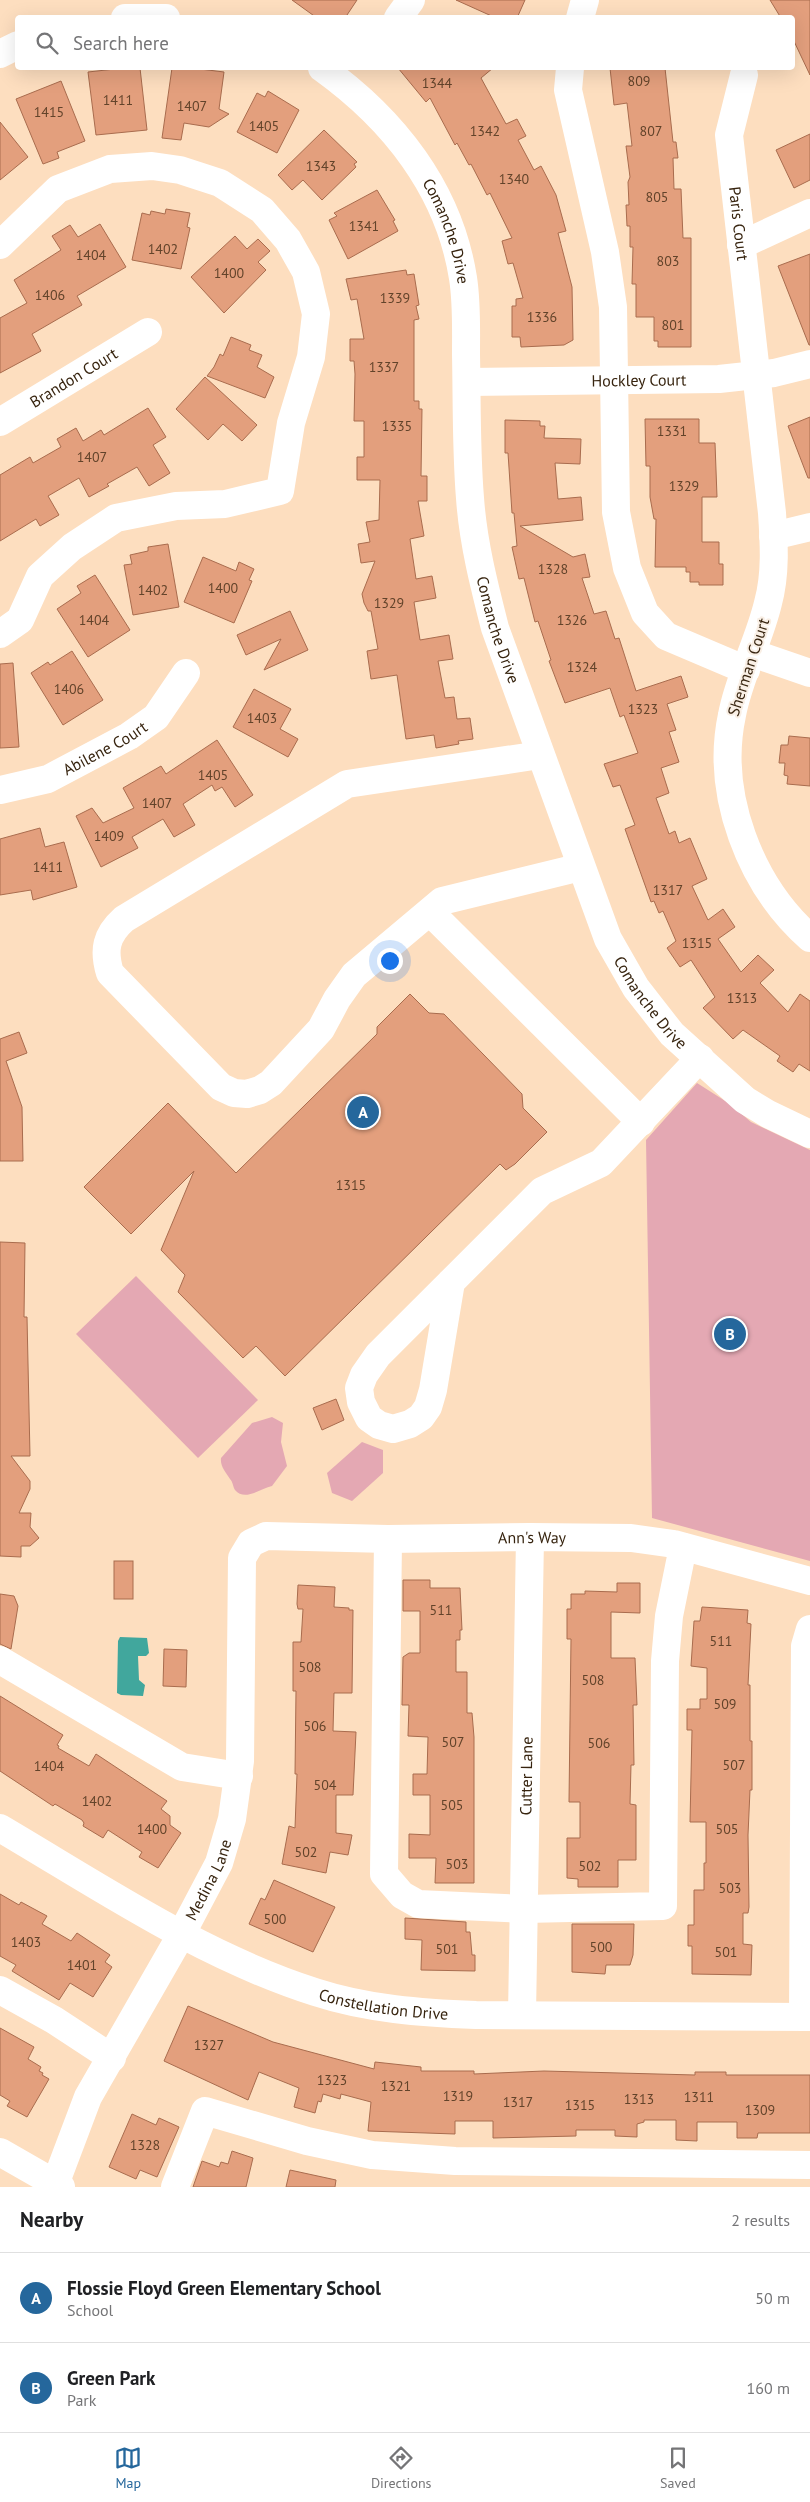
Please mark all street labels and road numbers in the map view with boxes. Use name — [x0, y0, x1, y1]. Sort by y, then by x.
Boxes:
street label: Comanche Drive — [419, 175, 474, 285]
street label: Paris Court — [725, 186, 753, 262]
street label: Brandon Court — [26, 343, 121, 412]
street label: Hockley Court — [591, 369, 687, 391]
street label: Comanche Drive — [473, 574, 524, 686]
street label: Sherman Court — [723, 615, 773, 719]
street label: Abilene Court — [59, 716, 151, 779]
street label: Comanche Drive — [610, 952, 692, 1053]
street label: Ann's Way — [498, 1527, 567, 1547]
street label: Cutter Lane — [515, 1736, 537, 1816]
street label: Medina Lane — [181, 1837, 235, 1924]
street label: Constellation Drive — [317, 1984, 449, 2024]

